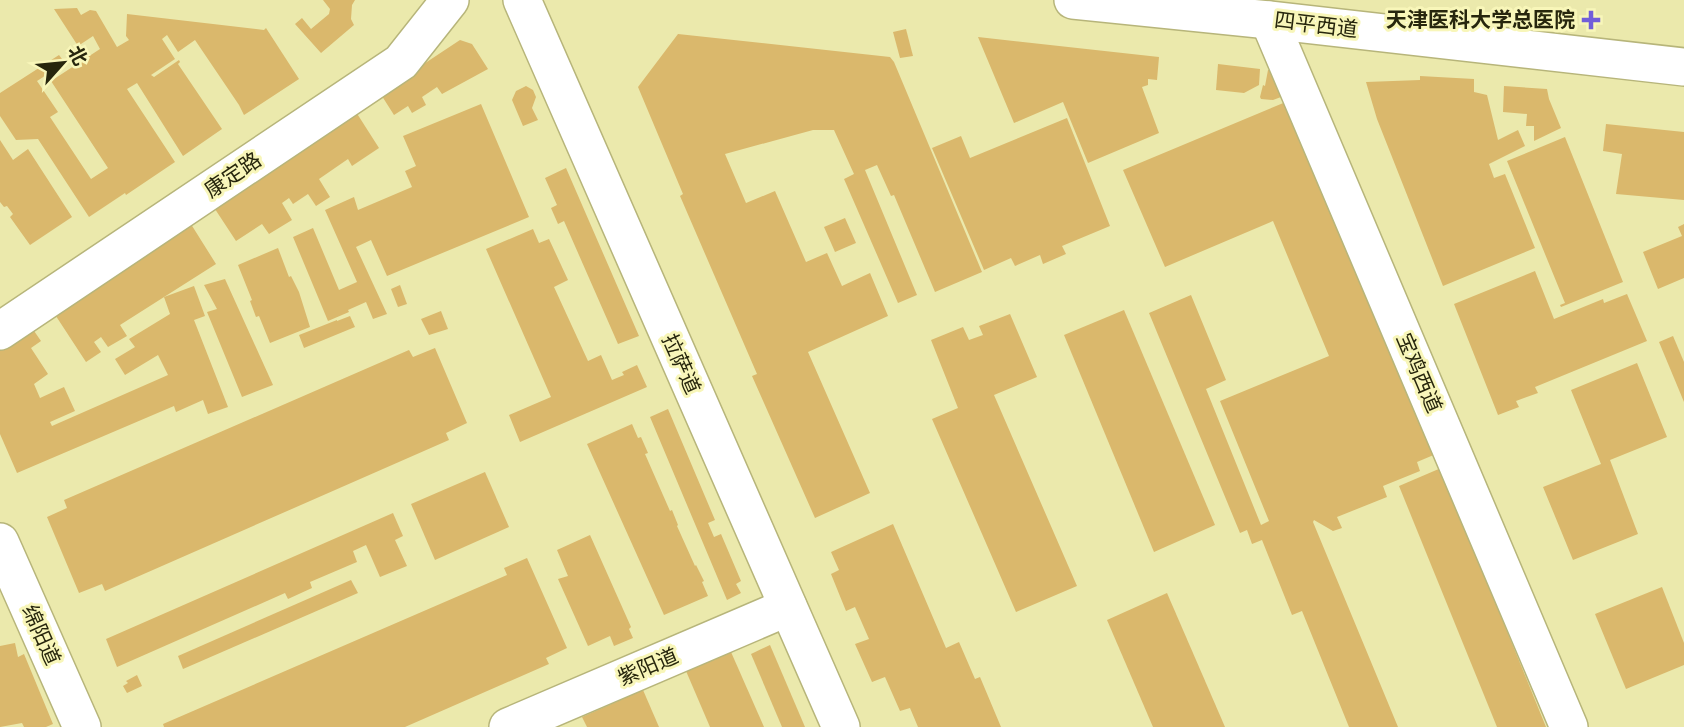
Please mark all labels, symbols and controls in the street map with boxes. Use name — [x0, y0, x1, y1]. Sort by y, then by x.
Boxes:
street label: 四平西道 — [1273, 7, 1359, 43]
place label: 天津医科大学总医院 — [1386, 7, 1575, 33]
marker: 天津医科大学总医院 — [1581, 10, 1601, 30]
north arrow — [28, 28, 98, 98]
text: 北 — [63, 42, 92, 69]
street label: 康定路 — [200, 147, 266, 203]
street label: 宝鸡西道 — [1391, 329, 1447, 417]
street label: 拉萨道 — [656, 330, 706, 398]
street label: 绵阳道 — [16, 601, 66, 669]
street label: 紫阳道 — [614, 643, 682, 691]

